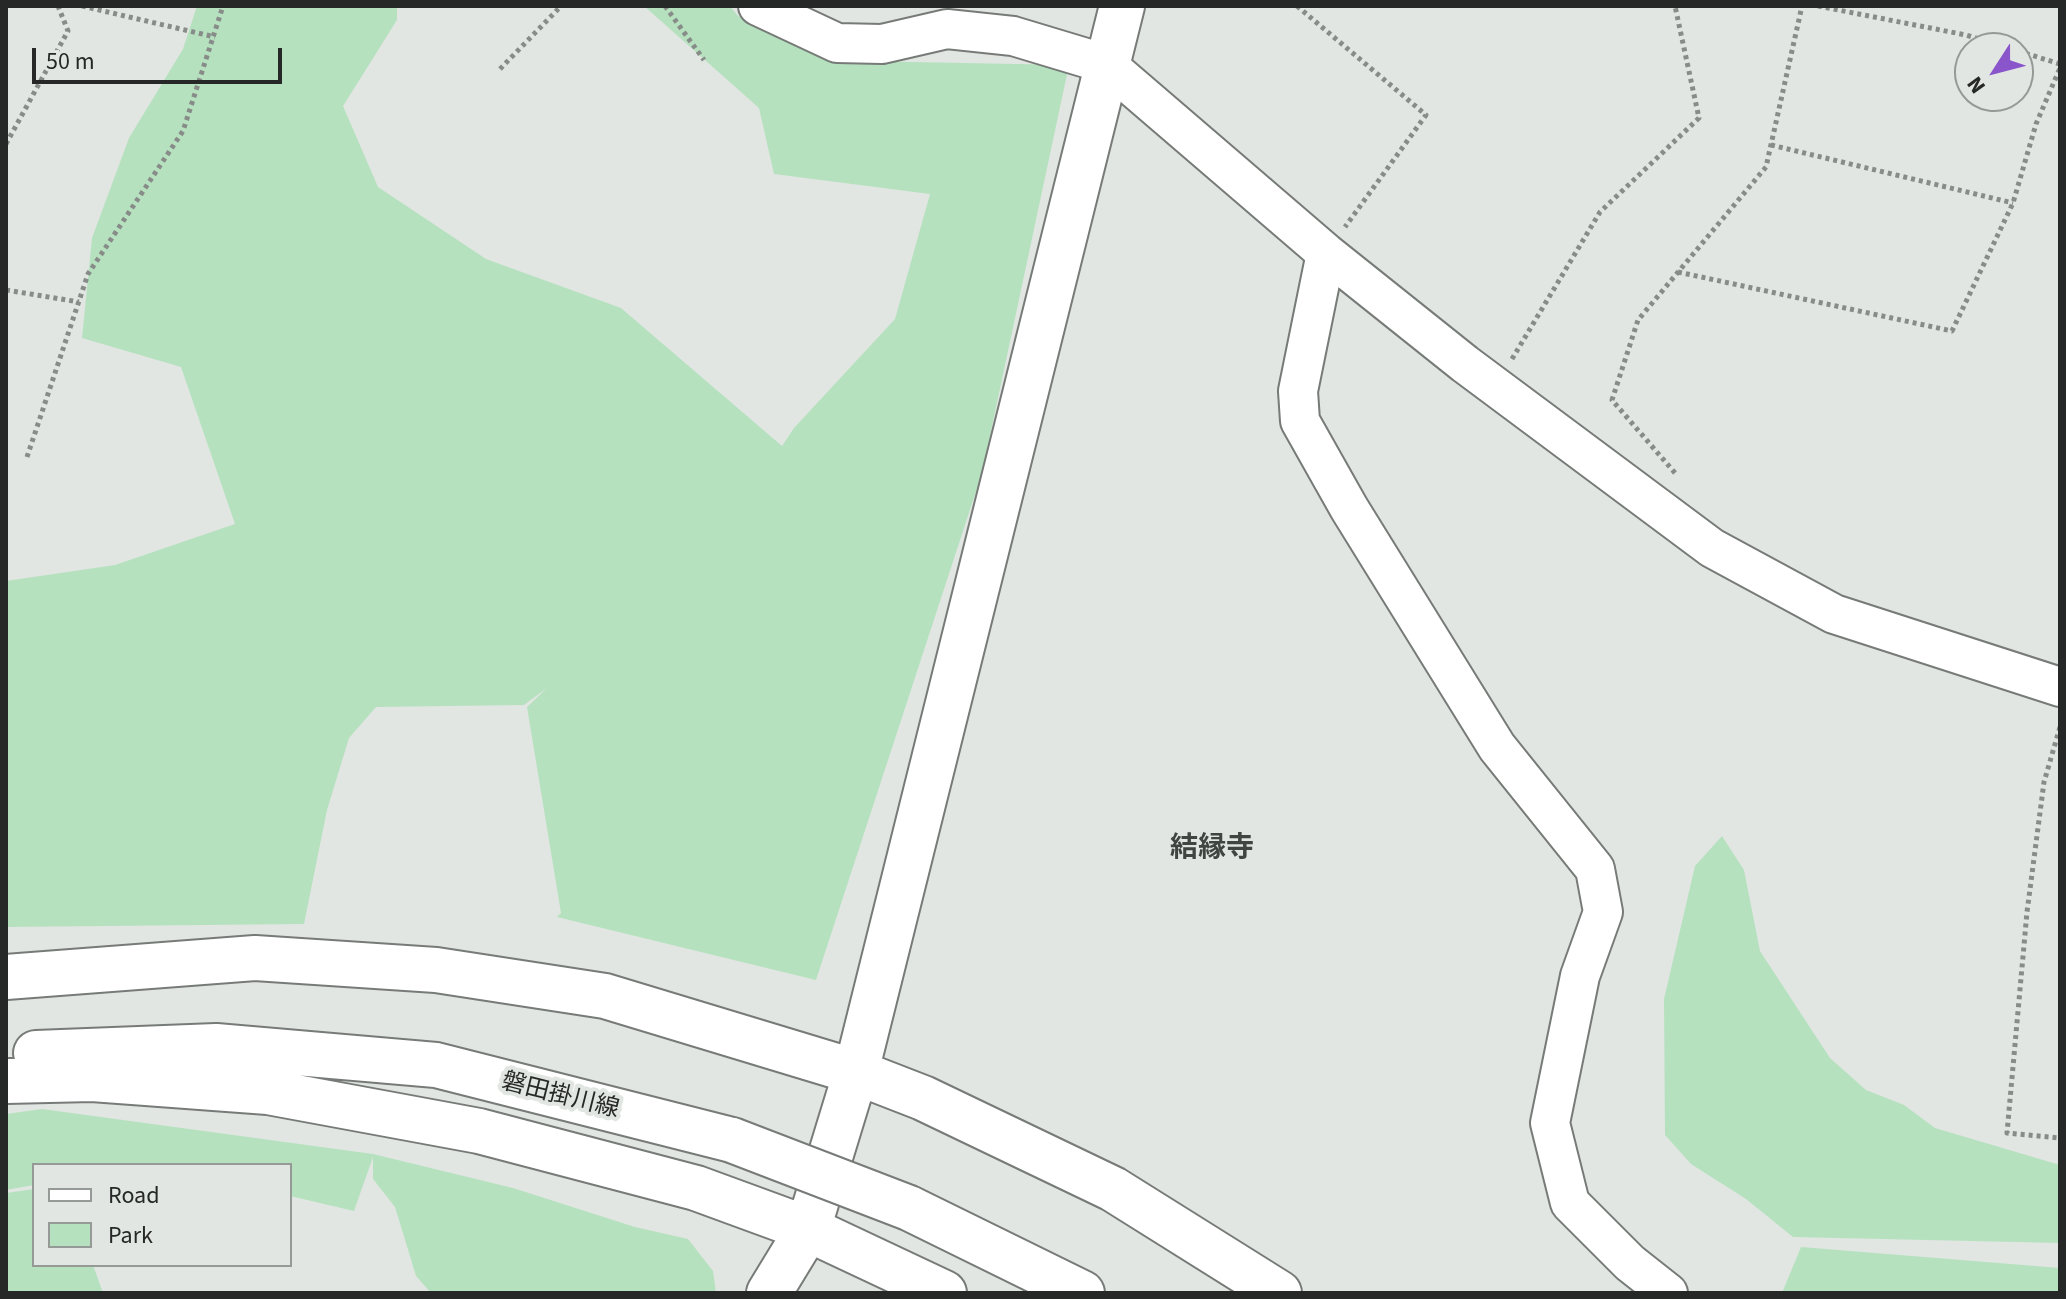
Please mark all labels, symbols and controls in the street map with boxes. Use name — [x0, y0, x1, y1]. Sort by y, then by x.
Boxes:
scale bar — [36, 32, 286, 82]
north arrow — [1954, 32, 2034, 112]
text: 50 m — [46, 44, 95, 79]
text: N — [1959, 70, 1993, 100]
district label: 結縁寺 — [1170, 833, 1254, 867]
street label: 磐田掛川線 — [498, 1069, 622, 1125]
legend — [32, 1163, 292, 1267]
text: Road — [108, 1178, 160, 1213]
text: Park — [108, 1218, 153, 1253]

